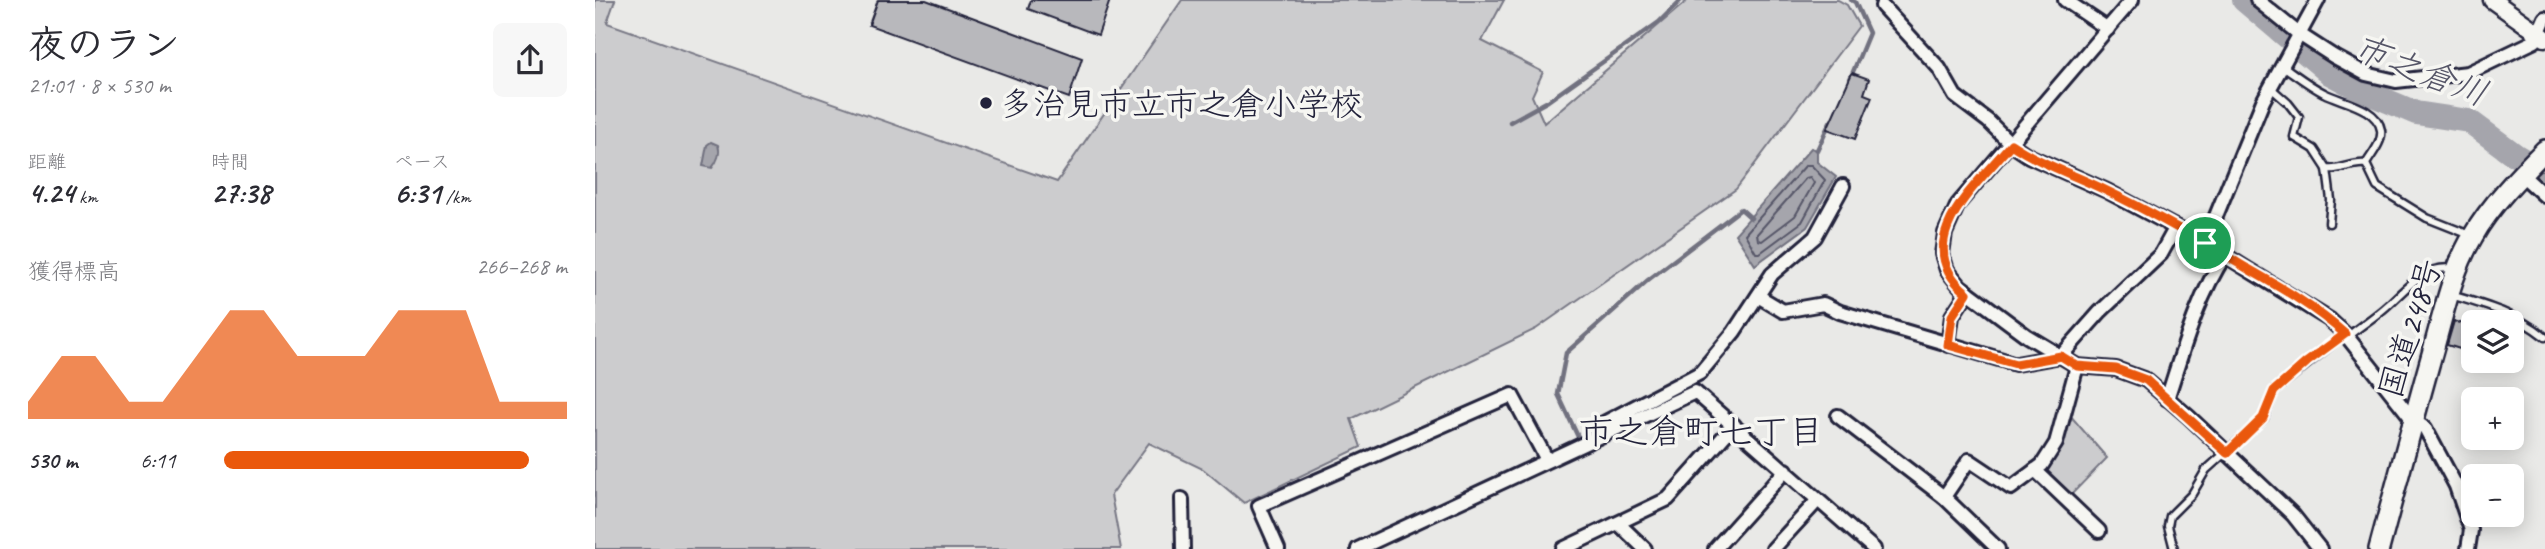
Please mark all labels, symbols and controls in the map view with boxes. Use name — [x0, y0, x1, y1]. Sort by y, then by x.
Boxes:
text: 夜のラン — [28, 21, 180, 68]
button: share — [493, 23, 567, 97]
water label: 市之倉川 — [2347, 24, 2494, 117]
text: 21:01 · 8 × 530 m — [28, 71, 171, 100]
place label: 多治見市立市之倉小学校 — [1000, 83, 1363, 125]
marker: 多治見市立市之倉小学校 — [978, 95, 994, 111]
text: 距離 — [28, 150, 66, 174]
text: 時間 — [211, 150, 249, 174]
text: ペース — [394, 150, 450, 174]
text: 4.24 — [28, 174, 74, 212]
text: 27:38 — [211, 174, 271, 212]
text: 6:31 — [394, 174, 441, 212]
text: km — [74, 185, 98, 209]
text: /km — [441, 185, 471, 209]
pin — [2175, 213, 2235, 273]
icon: arrive — [2186, 224, 2224, 262]
text: 266–268 m — [476, 252, 567, 281]
street label: 国道248号 — [2369, 254, 2451, 403]
text: 獲得標高 — [28, 257, 120, 286]
map controls — [2461, 310, 2524, 527]
button: layers — [2461, 310, 2524, 373]
button: + — [2461, 387, 2524, 450]
district label: 市之倉町七丁目 — [1578, 409, 1824, 454]
text: 530 m — [28, 446, 77, 475]
text: 6:11 — [140, 446, 176, 475]
button: − — [2461, 464, 2524, 527]

